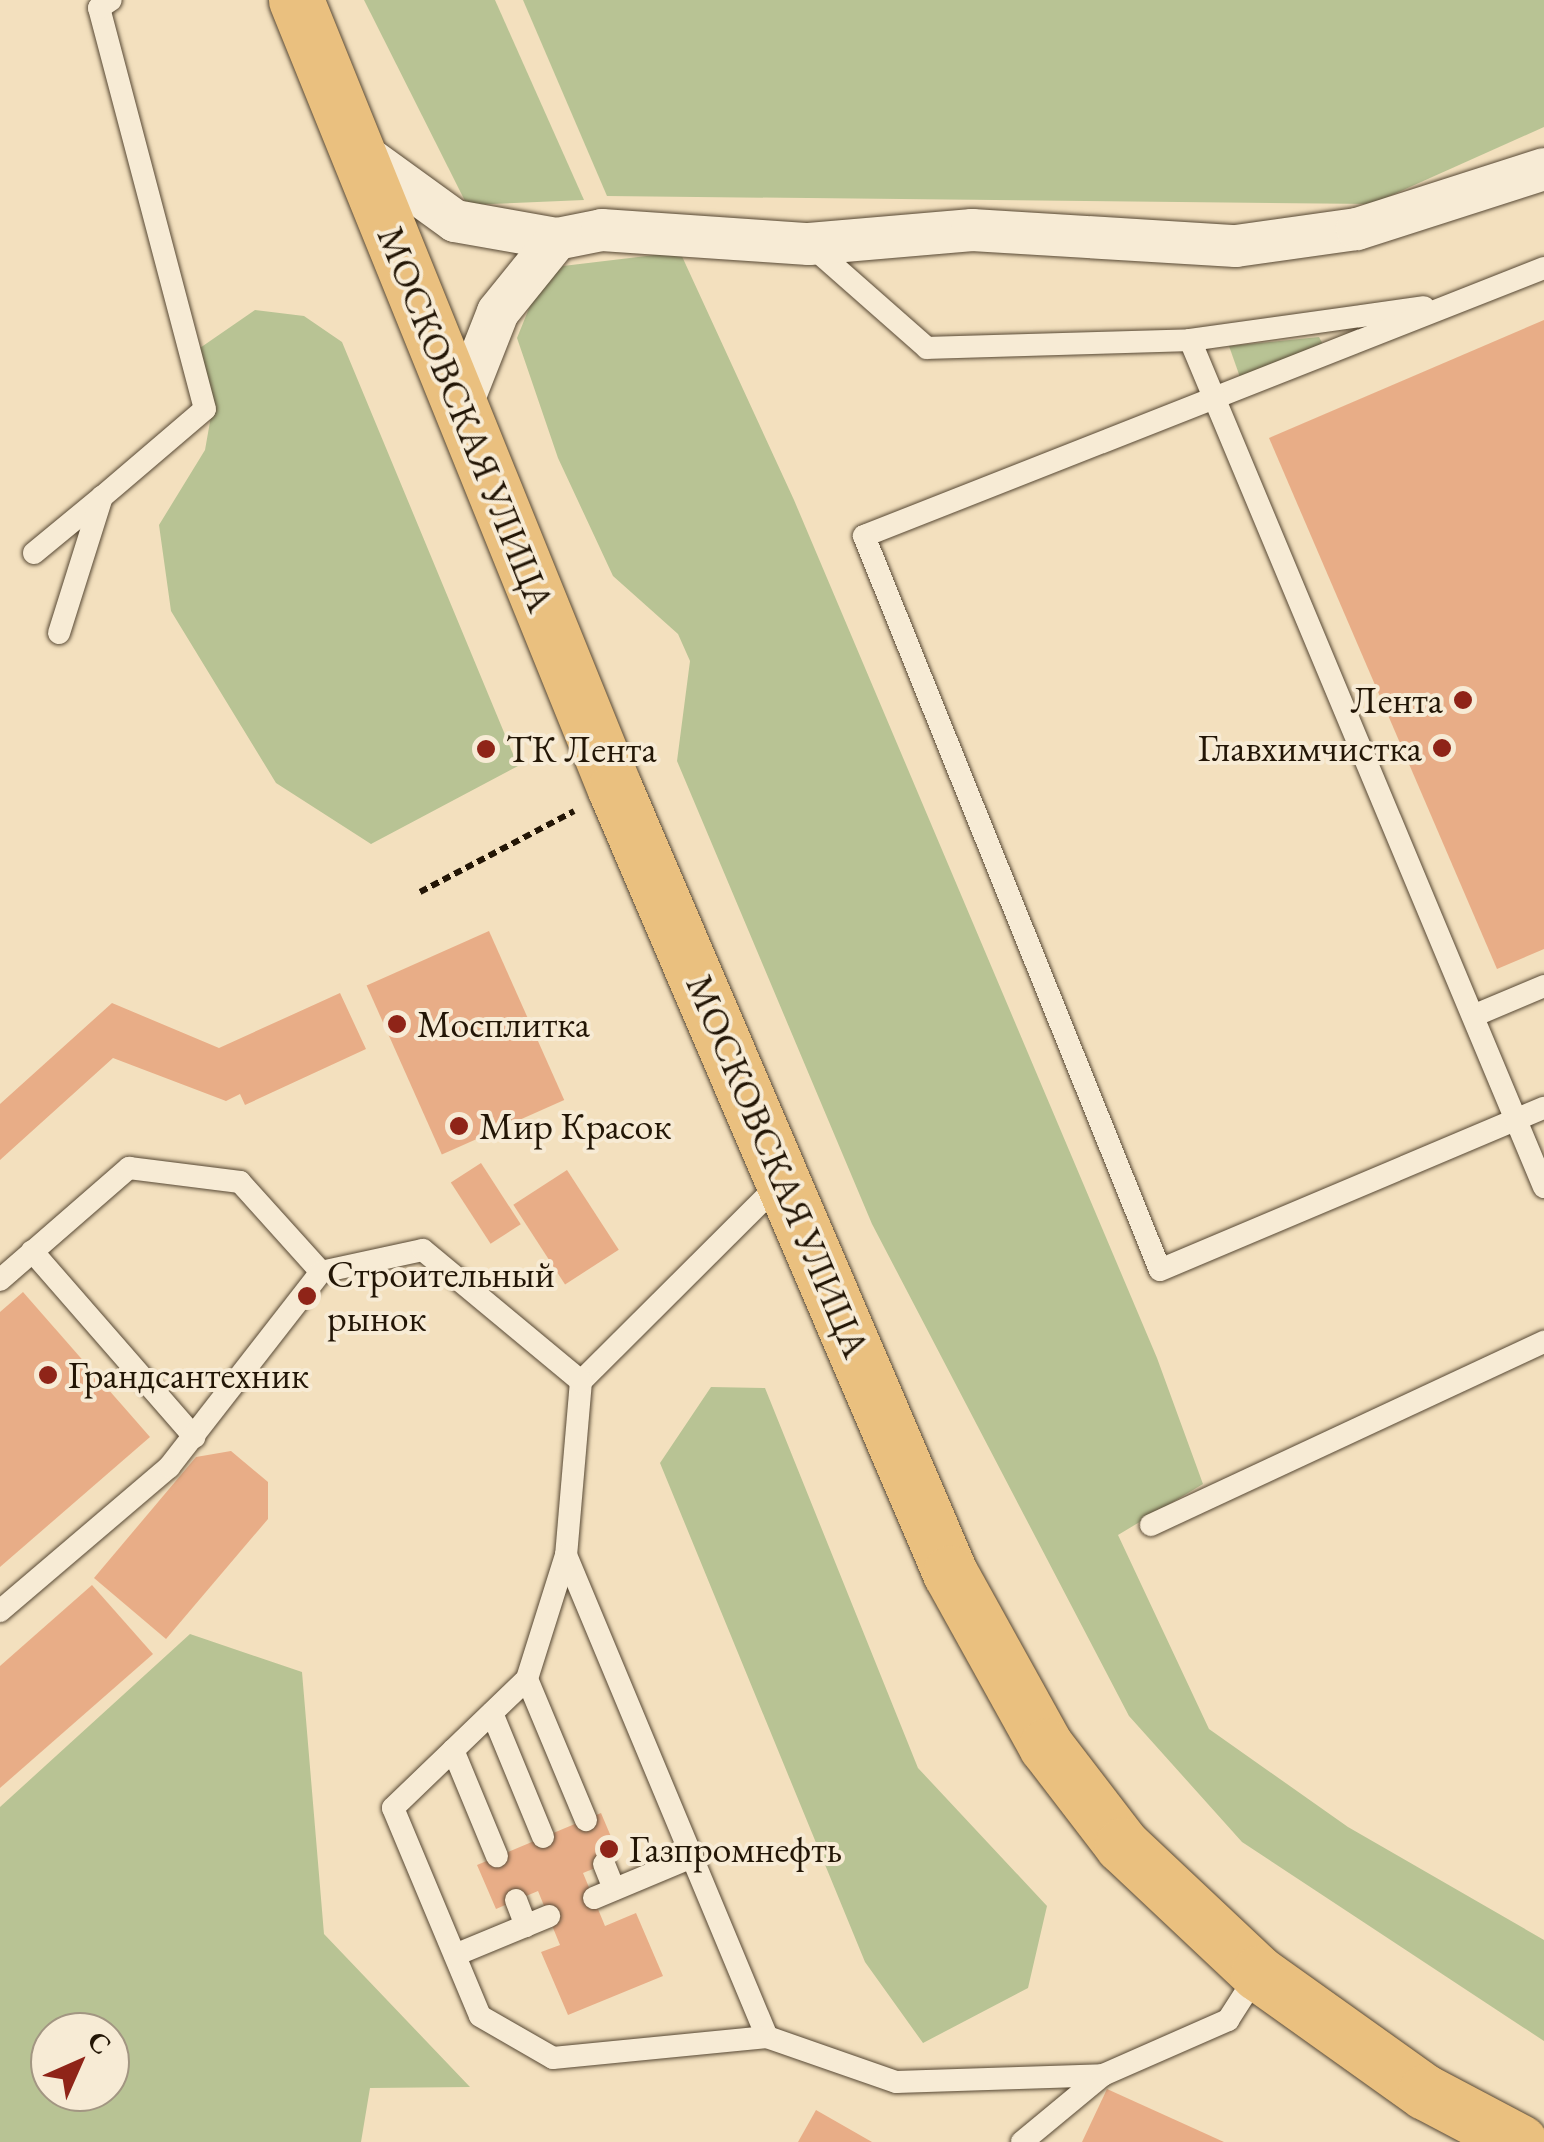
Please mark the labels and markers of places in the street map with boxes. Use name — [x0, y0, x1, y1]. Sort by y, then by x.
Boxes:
place label: Лента — [1351, 677, 1443, 723]
marker: Лента — [1452, 689, 1474, 711]
place label: Главхимчистка — [1198, 725, 1422, 771]
place label: ТК Лента — [506, 726, 657, 772]
marker: Главхимчистка — [1431, 737, 1453, 759]
marker: ТК Лента — [475, 738, 497, 760]
place label: Мосплитка — [417, 1001, 590, 1047]
marker: Мосплитка — [386, 1013, 408, 1035]
place label: Мир Красок — [479, 1103, 672, 1149]
marker: Мир Красок — [448, 1115, 470, 1137]
place label: Строительный рынок — [327, 1251, 555, 1340]
marker: Строительный рынок — [296, 1285, 318, 1307]
place label: Грандсантехник — [68, 1352, 309, 1398]
marker: Грандсантехник — [37, 1364, 59, 1386]
place label: Газпромнефть — [629, 1826, 842, 1872]
marker: Газпромнефть — [598, 1838, 620, 1860]

